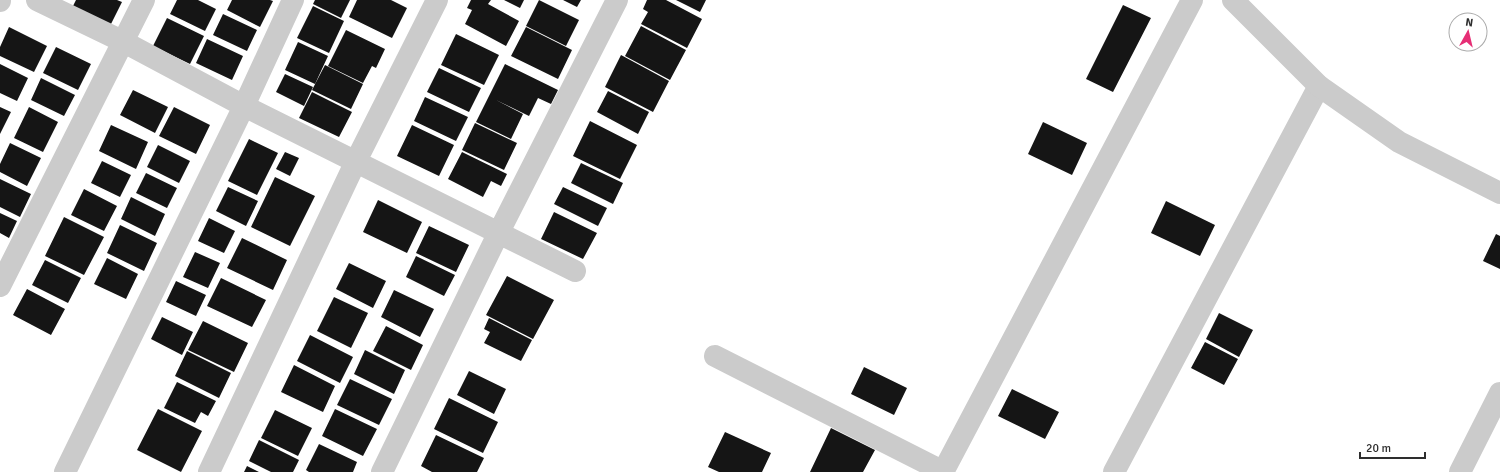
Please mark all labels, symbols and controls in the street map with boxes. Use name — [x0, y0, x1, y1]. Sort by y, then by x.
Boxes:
north arrow — [1448, 12, 1488, 52]
text: N — [1465, 16, 1474, 30]
scale bar — [1360, 434, 1425, 460]
text: 20 m — [1366, 441, 1391, 456]

